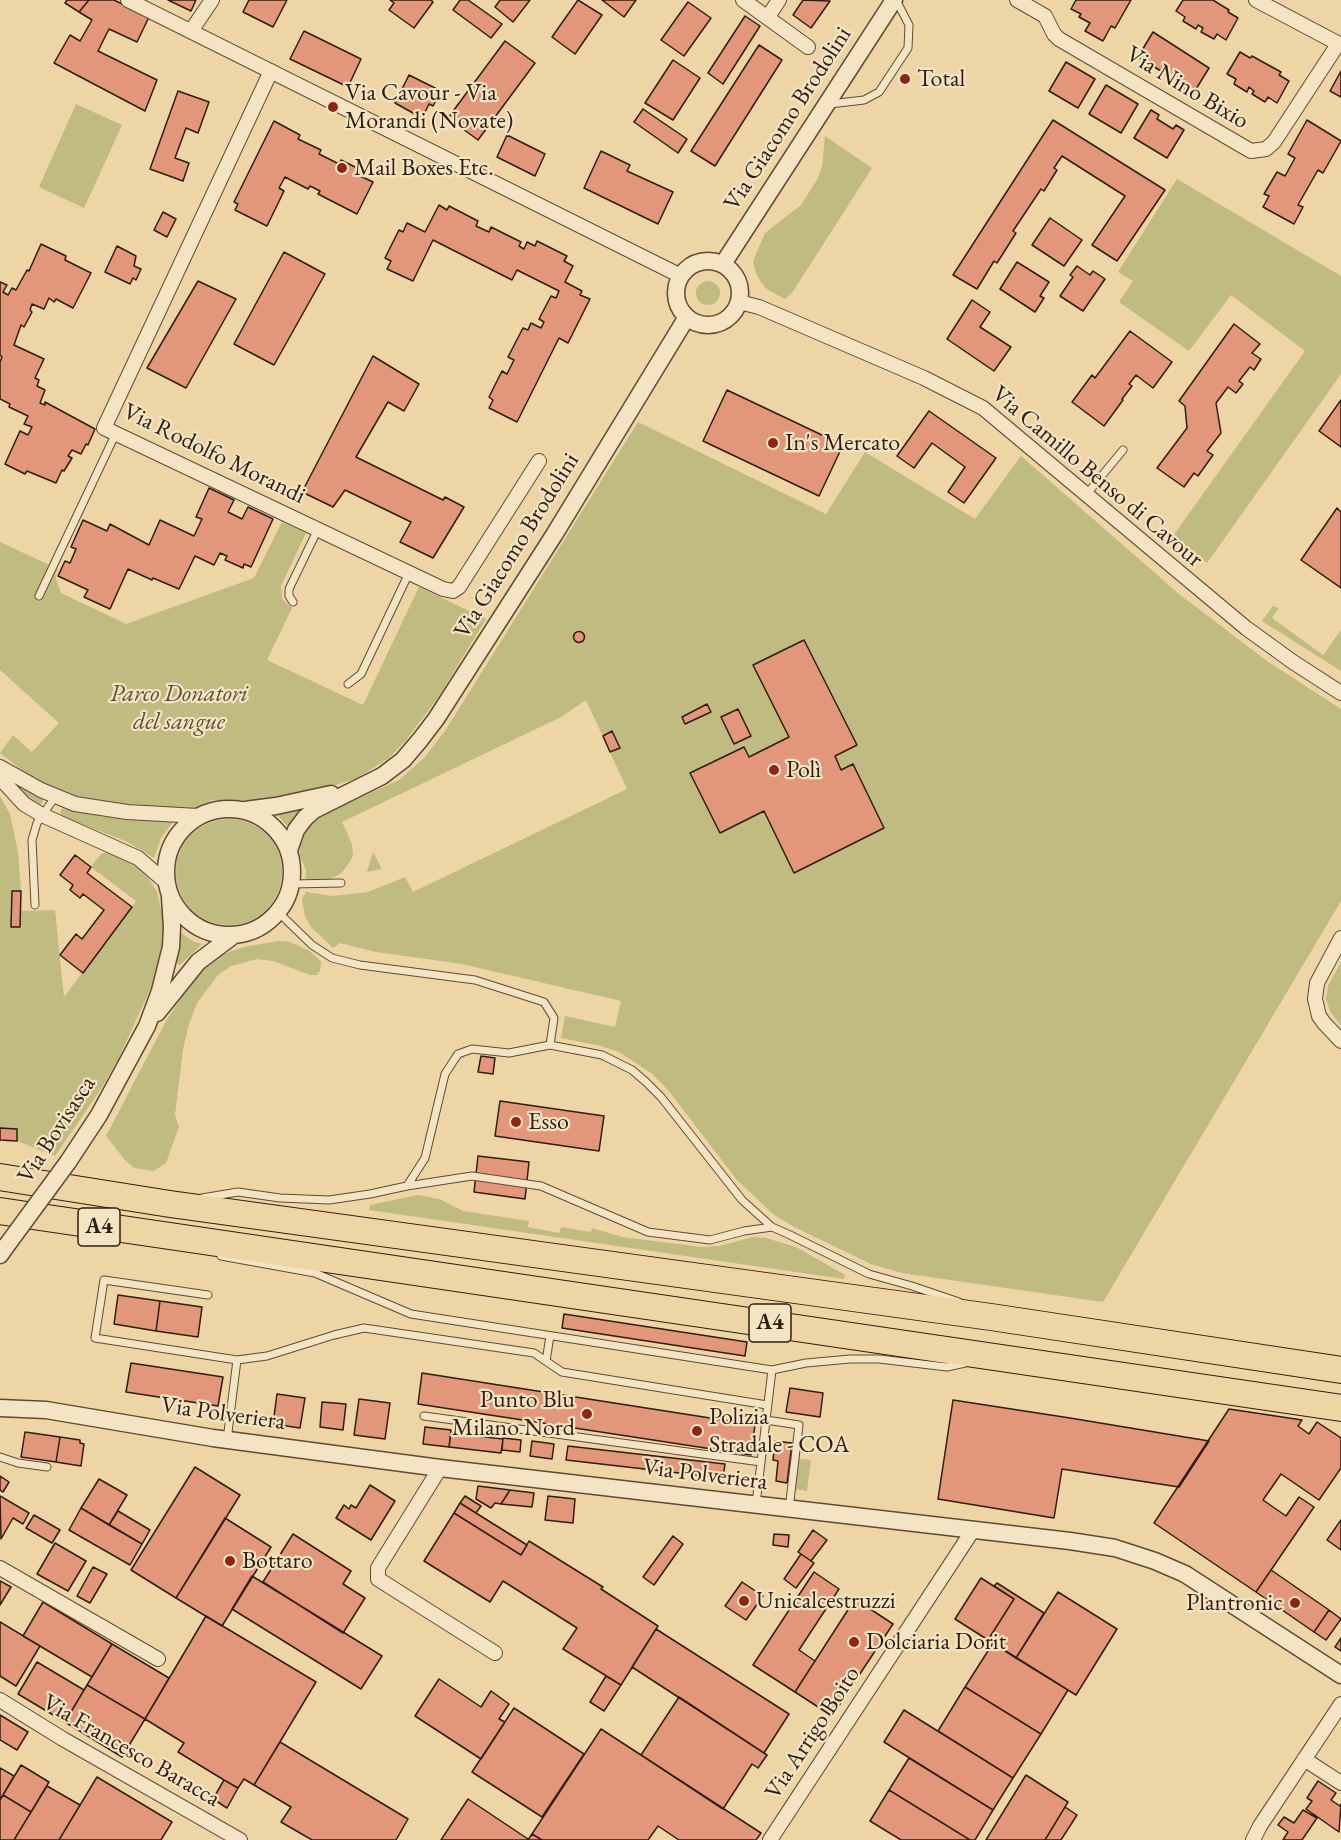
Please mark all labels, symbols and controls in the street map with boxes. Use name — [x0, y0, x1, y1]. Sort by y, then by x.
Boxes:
street label: Via Giacomo Brodolini — [718, 22, 858, 216]
street label: Via Nino Bixio — [1120, 40, 1254, 136]
place label: Total — [917, 65, 965, 93]
marker: Total — [898, 72, 912, 86]
place label: Via Cavour - Via Morandi (Novate) — [345, 79, 513, 135]
marker: Via Cavour - Via Morandi (Novate) — [326, 100, 340, 114]
place label: Mail Boxes Etc. — [354, 154, 494, 182]
marker: Mail Boxes Etc. — [335, 161, 349, 175]
street label: Via Camillo Benso di Cavour — [985, 380, 1209, 574]
street label: Via Rodolfo Morandi — [118, 397, 310, 511]
place label: In's Mercato — [785, 429, 900, 457]
marker: In's Mercato — [766, 436, 780, 450]
street label: Via Giacomo Brodolini — [448, 448, 586, 644]
park label: Parco Donatori del sangue — [110, 680, 248, 736]
place label: Polì — [786, 756, 821, 784]
marker: Polì — [767, 763, 781, 777]
street label: Via Bovisasca — [12, 1071, 102, 1189]
place label: Esso — [528, 1108, 569, 1136]
marker: Esso — [509, 1115, 523, 1129]
road number: A4 — [78, 1208, 120, 1246]
road number: A4 — [749, 1304, 791, 1342]
place label: Punto Blu Milano Nord — [452, 1386, 575, 1442]
street label: Via Polveriera — [159, 1391, 287, 1437]
place label: Polizia Stradale - COA — [709, 1403, 850, 1459]
marker: Punto Blu Milano Nord — [580, 1407, 594, 1421]
marker: Polizia Stradale - COA — [690, 1424, 704, 1438]
street label: Via Polveriera — [641, 1453, 769, 1497]
place label: Bottaro — [242, 1547, 313, 1575]
marker: Bottaro — [223, 1554, 237, 1568]
place label: Unicalcestruzzi — [756, 1587, 896, 1615]
place label: Plantronic — [1186, 1589, 1283, 1617]
marker: Unicalcestruzzi — [737, 1594, 751, 1608]
marker: Plantronic — [1288, 1596, 1302, 1610]
place label: Dolciaria Dorit — [866, 1628, 1006, 1656]
marker: Dolciaria Dorit — [847, 1635, 861, 1649]
street label: Via Arrigo Boito — [759, 1661, 867, 1805]
street label: Via Francesco Baracca — [37, 1688, 225, 1814]

